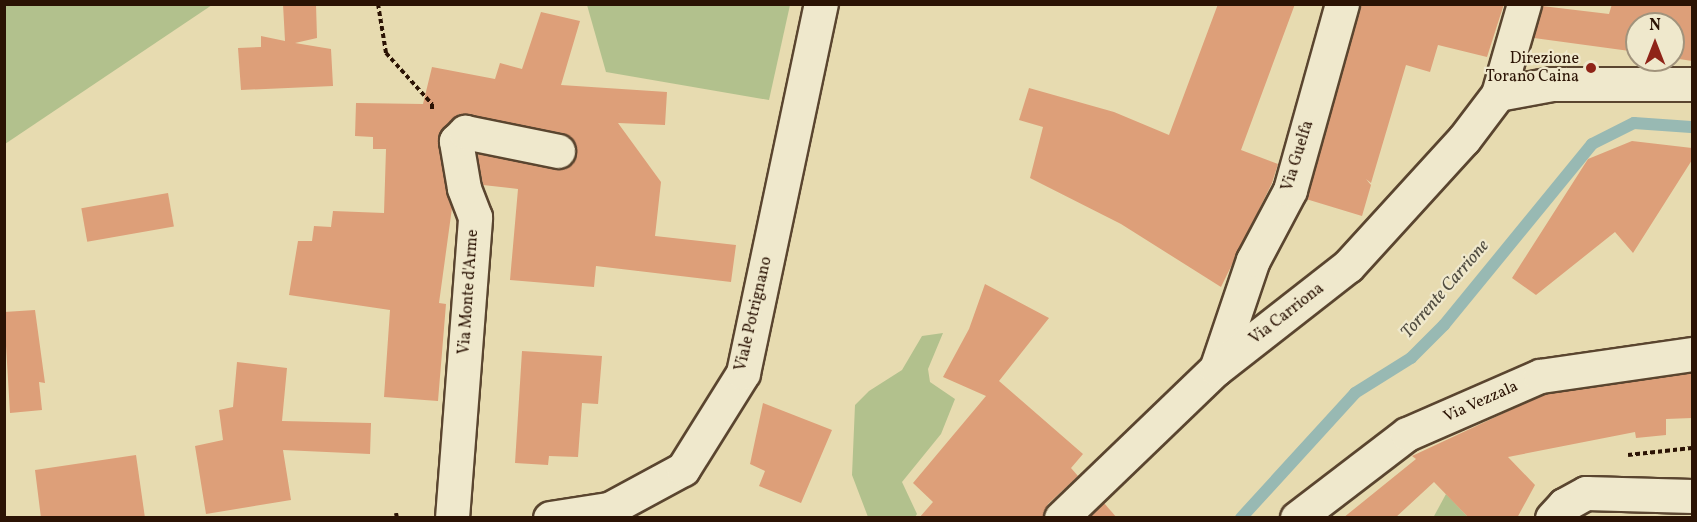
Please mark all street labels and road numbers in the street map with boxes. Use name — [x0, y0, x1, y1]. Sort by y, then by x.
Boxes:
street label: Via Guelfa — [1278, 118, 1318, 194]
street label: Via Monte d'Arme — [455, 229, 483, 355]
street label: Viale Potrignano — [731, 255, 777, 373]
street label: Via Carriona — [1246, 279, 1328, 349]
street label: Via Vezzala — [1441, 377, 1521, 427]

